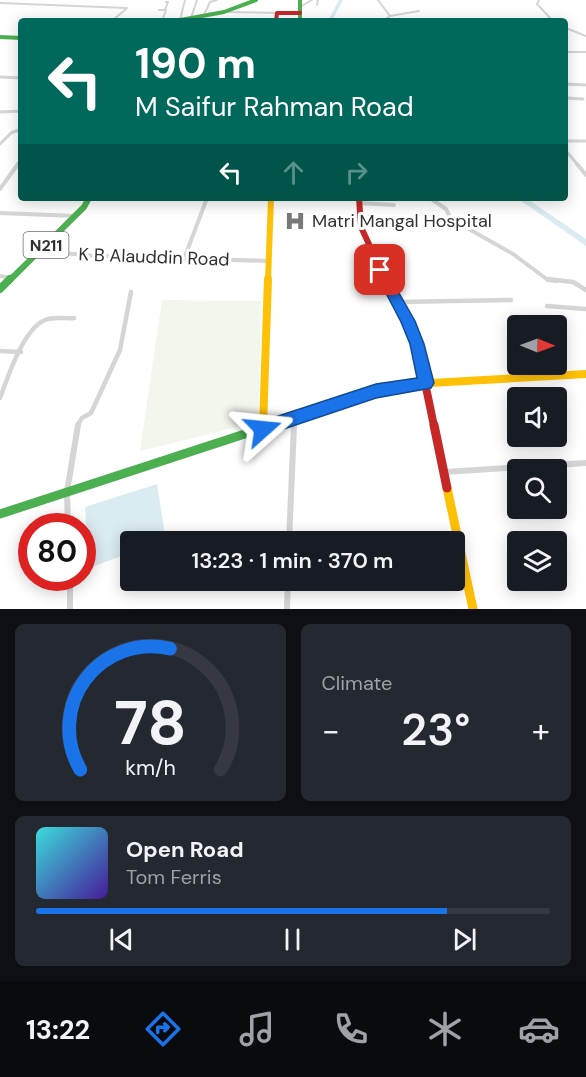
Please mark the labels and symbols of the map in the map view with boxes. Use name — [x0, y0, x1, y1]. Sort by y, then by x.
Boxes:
hospital icon: Matri Mangal Hospital — [283, 209, 307, 233]
place label: Matri Mangal Hospital — [312, 209, 492, 233]
road number: N211 — [24, 232, 68, 258]
street label: K B Alauddin Road — [78, 242, 230, 272]
pin — [354, 244, 405, 295]
north arrow — [507, 315, 567, 375]
position arrow — [231, 397, 295, 461]
speed limit sign: 80 — [18, 513, 96, 591]

